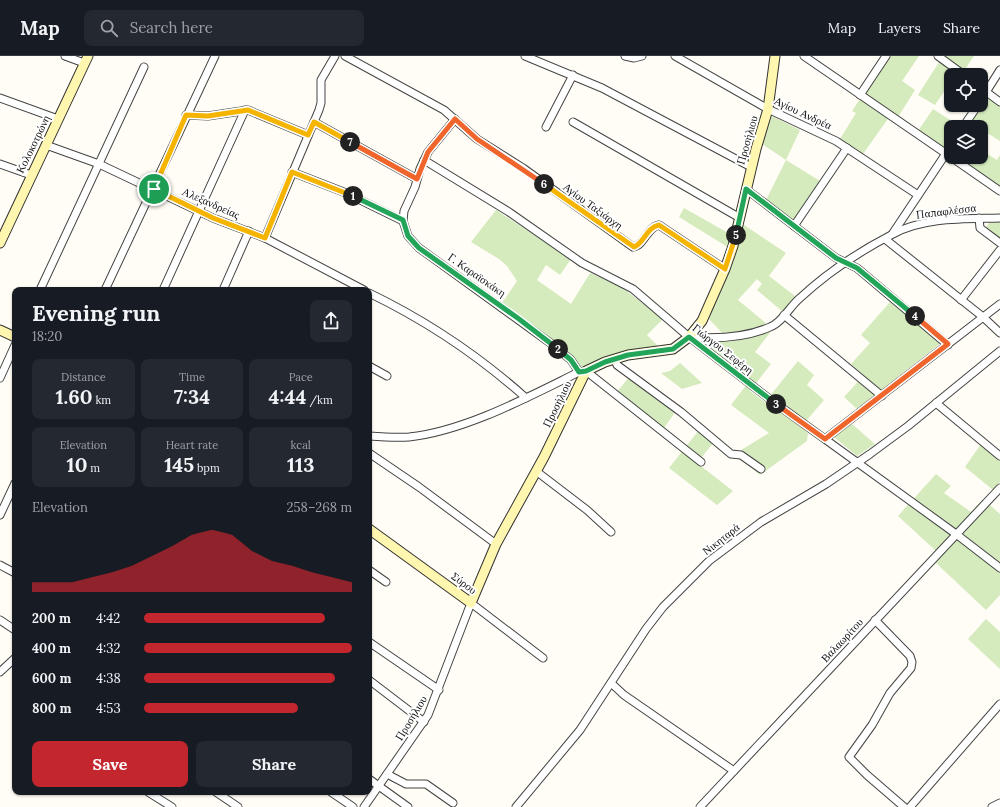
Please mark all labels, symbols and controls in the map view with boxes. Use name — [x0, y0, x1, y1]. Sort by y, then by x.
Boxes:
search box — [84, 10, 364, 46]
text: Map — [20, 16, 60, 40]
icon: search — [98, 17, 120, 39]
text: Search here — [130, 18, 213, 37]
text: Map — [828, 19, 856, 37]
text: Layers — [878, 19, 921, 37]
text: Share — [943, 19, 980, 37]
map controls — [944, 68, 988, 164]
button: locate — [944, 68, 988, 112]
street label: Αγίου Ανδρέα — [772, 94, 834, 133]
street label: Κολοκοτρώνη — [13, 112, 53, 175]
street label: Προσήλιου — [733, 113, 761, 166]
button: layers — [944, 120, 988, 164]
pin: 7 — [340, 132, 360, 152]
text: 7 — [347, 135, 353, 149]
pin — [137, 172, 171, 206]
pin: 6 — [534, 174, 554, 194]
text: 6 — [541, 177, 547, 191]
icon: arrive — [143, 178, 165, 200]
street label: Αγίου Ταξιάρχη — [560, 180, 626, 232]
street label: Αλεξανδρείας — [180, 184, 243, 222]
pin: 1 — [343, 186, 363, 206]
text: 1 — [351, 189, 355, 203]
street label: Παπαφλέσσα — [915, 200, 977, 222]
pin: 5 — [726, 225, 746, 245]
text: 5 — [733, 228, 739, 242]
street label: Γ. Καραϊσκάκη — [445, 250, 509, 300]
text: Evening run — [32, 299, 160, 327]
button: share — [310, 300, 352, 342]
pin: 4 — [905, 306, 925, 326]
text: 4 — [912, 309, 918, 323]
street label: Γιώργου Σεφέρη — [690, 321, 757, 377]
text: 18:20 — [32, 328, 62, 345]
pin: 2 — [548, 339, 568, 359]
text: 2 — [555, 342, 561, 356]
text: Distance — [61, 370, 106, 384]
text: Time — [179, 370, 205, 384]
text: Pace — [289, 370, 313, 384]
street label: Προσήλιου — [540, 378, 575, 430]
text: 1.60 — [56, 384, 93, 409]
text: 7:34 — [174, 384, 210, 409]
text: 4:44 — [269, 384, 307, 409]
text: km — [93, 393, 111, 407]
text: /km — [307, 393, 333, 407]
pin: 3 — [766, 394, 786, 414]
text: 3 — [773, 397, 779, 411]
text: Elevation — [60, 438, 107, 452]
text: Heart rate — [166, 438, 218, 452]
text: kcal — [290, 438, 311, 452]
text: 10 — [67, 452, 87, 477]
text: 145 — [164, 452, 194, 477]
text: 113 — [287, 452, 314, 477]
text: m — [87, 461, 100, 475]
text: bpm — [194, 461, 220, 475]
text: Elevation — [32, 499, 88, 516]
text: 258–268 m — [287, 499, 352, 516]
street label: Νικηταρά — [699, 520, 743, 558]
street label: Σύρου — [448, 569, 480, 597]
text: 200 m — [32, 610, 71, 627]
text: 4:42 — [96, 610, 120, 627]
street label: Βαλαωρίτου — [818, 615, 866, 665]
text: 400 m — [32, 640, 71, 657]
text: 4:32 — [96, 640, 121, 657]
text: 600 m — [32, 670, 71, 687]
text: 4:38 — [96, 670, 121, 687]
street label: Προσήλιου — [392, 692, 430, 743]
text: 800 m — [32, 700, 71, 717]
text: 4:53 — [96, 700, 121, 717]
button: Save — [32, 741, 188, 787]
button: Share — [196, 741, 352, 787]

